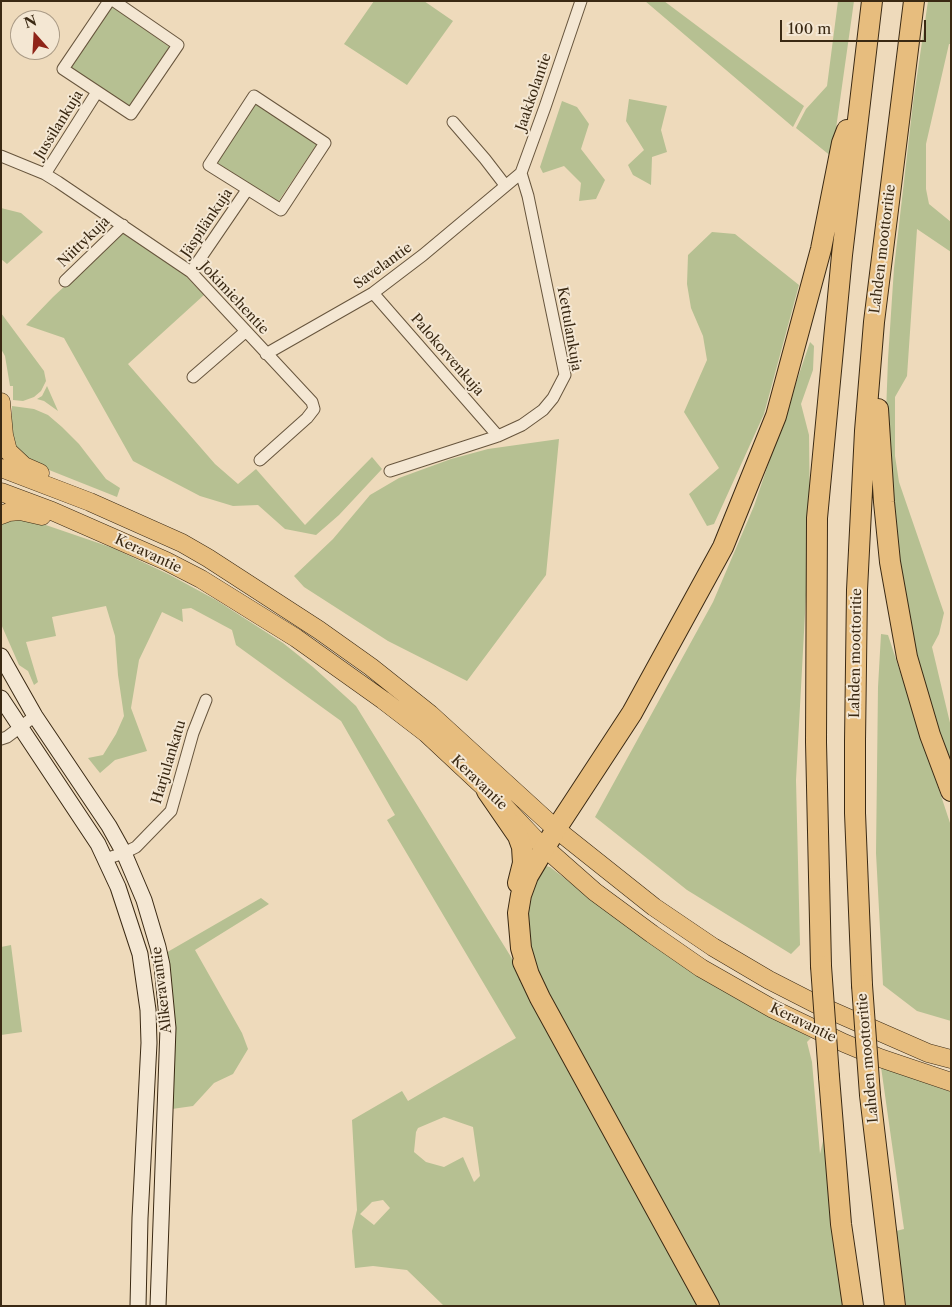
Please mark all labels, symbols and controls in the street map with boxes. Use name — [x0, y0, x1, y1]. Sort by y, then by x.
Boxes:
north arrow — [10, 10, 60, 60]
scale bar — [782, 10, 928, 42]
text: N — [22, 11, 39, 32]
text: 100 m — [788, 19, 831, 38]
street label: Jaakkolantie — [513, 51, 555, 133]
street label: Jussilankuja — [31, 87, 87, 163]
street label: Lahden moottoritie — [867, 183, 899, 315]
street label: Jäspilänkuja — [178, 185, 236, 261]
street label: Niittykuja — [55, 213, 113, 271]
street label: Savelantie — [351, 239, 415, 293]
street label: Jokimiehentie — [196, 258, 272, 338]
street label: Kettulankuja — [553, 286, 585, 372]
street label: Palokorvenkuja — [407, 311, 487, 399]
street label: Keravantie — [112, 531, 184, 577]
street label: Lahden moottoritie — [846, 588, 866, 718]
street label: Harjulankatu — [148, 718, 190, 806]
street label: Keravantie — [447, 752, 511, 814]
street label: Alikeravantie — [148, 946, 176, 1034]
street label: Lahden moottoritie — [854, 992, 882, 1124]
street label: Keravantie — [767, 1000, 839, 1046]

